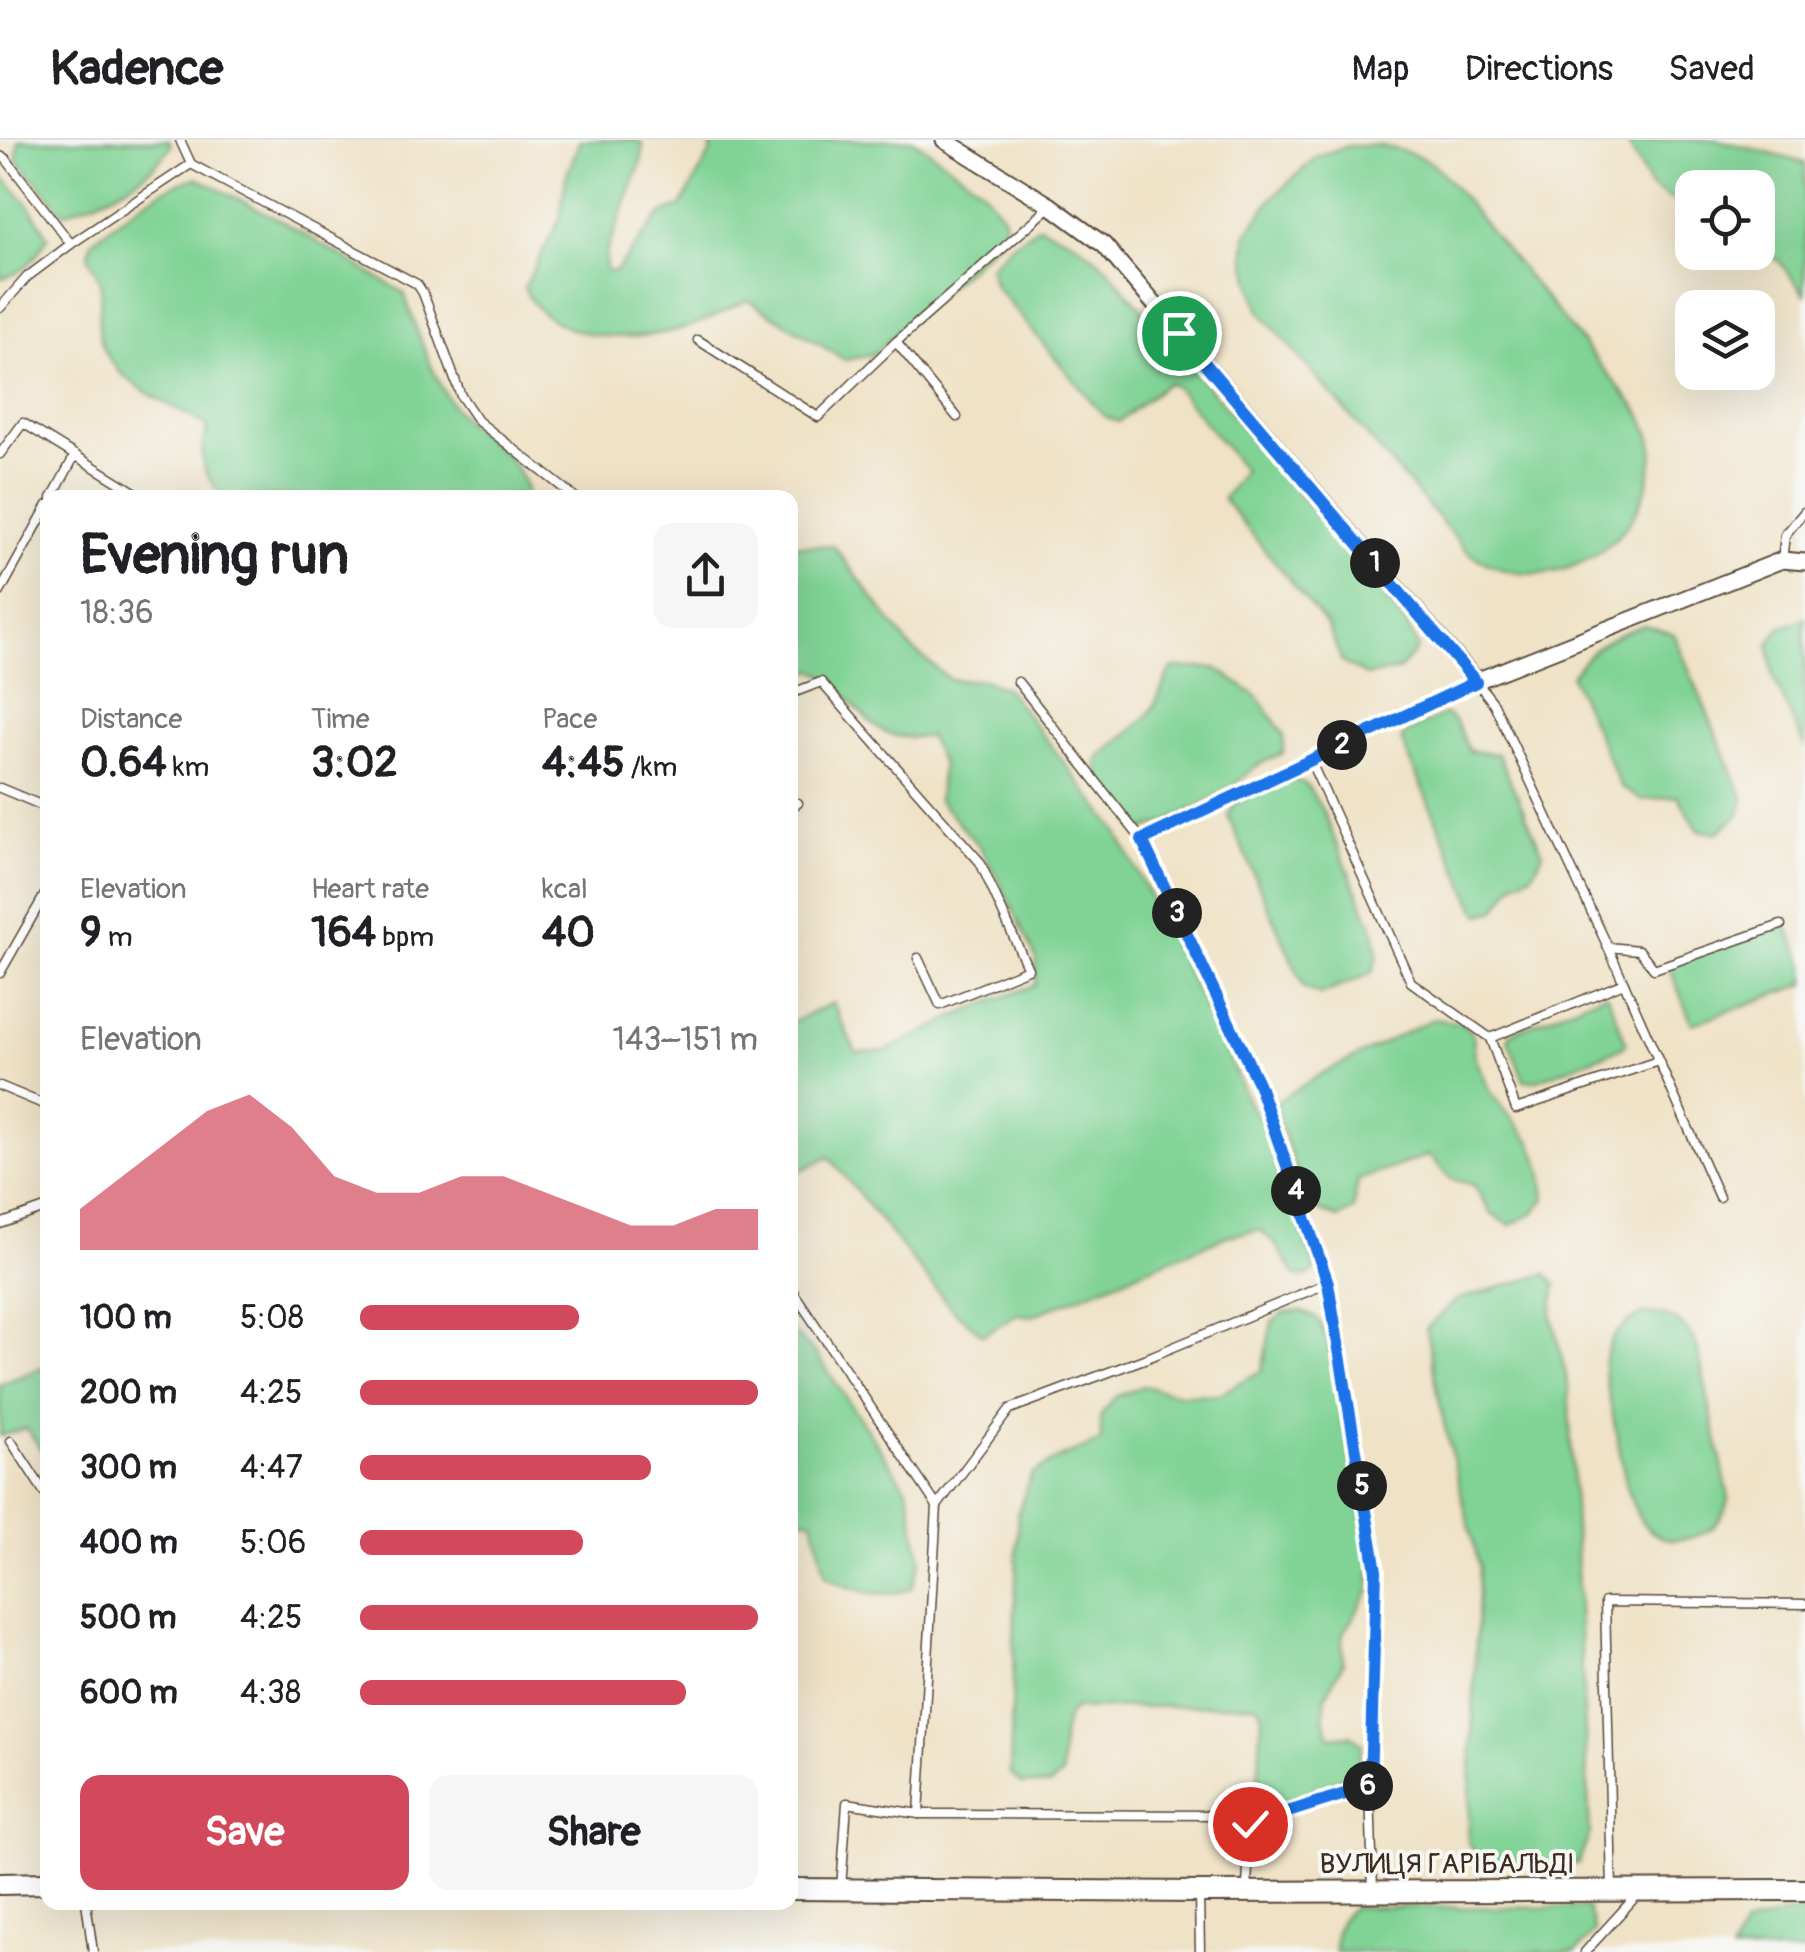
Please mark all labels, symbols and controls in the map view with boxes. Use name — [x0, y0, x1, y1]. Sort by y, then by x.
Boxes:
text: Kadence — [50, 39, 223, 99]
text: Map — [1352, 47, 1410, 91]
text: Directions — [1465, 47, 1613, 91]
text: Saved — [1668, 47, 1755, 91]
map controls — [1675, 170, 1775, 390]
button: locate — [1675, 170, 1775, 270]
button: layers — [1675, 290, 1775, 390]
pin — [1137, 291, 1222, 376]
icon: arrive — [1152, 306, 1207, 361]
text: Evening run — [80, 521, 349, 590]
button: share — [653, 523, 758, 628]
pin: 1 — [1350, 538, 1400, 588]
text: 1 — [1370, 545, 1380, 580]
text: 18:36 — [80, 593, 154, 633]
text: Distance — [80, 702, 182, 737]
text: Time — [311, 702, 370, 737]
text: Pace — [542, 702, 597, 737]
pin: 2 — [1317, 720, 1367, 770]
text: 2 — [1334, 727, 1350, 762]
text: 0.64 — [80, 737, 167, 789]
text: 3:02 — [311, 737, 398, 789]
text: 4:45 — [542, 737, 625, 789]
text: km — [167, 750, 209, 785]
text: /km — [625, 750, 677, 785]
text: Elevation — [80, 872, 187, 907]
text: Heart rate — [311, 872, 429, 907]
text: kcal — [542, 872, 588, 907]
pin: 3 — [1152, 888, 1202, 938]
text: 3 — [1169, 895, 1185, 930]
text: 9 — [80, 907, 102, 959]
text: 164 — [311, 907, 376, 959]
text: 40 — [542, 907, 595, 959]
text: m — [102, 920, 133, 955]
text: bpm — [376, 920, 434, 955]
text: Elevation — [80, 1020, 202, 1060]
text: 143–151 m — [612, 1020, 758, 1060]
pin: 4 — [1271, 1166, 1321, 1216]
text: 4 — [1288, 1173, 1304, 1208]
text: 100 m — [80, 1298, 172, 1338]
text: 5:08 — [240, 1298, 304, 1338]
text: 200 m — [80, 1373, 177, 1413]
text: 4:25 — [240, 1373, 302, 1413]
text: 300 m — [80, 1448, 177, 1488]
text: 4:47 — [240, 1448, 303, 1488]
pin: 5 — [1337, 1461, 1387, 1511]
text: 5 — [1354, 1468, 1370, 1503]
text: 400 m — [80, 1523, 178, 1563]
text: 5:06 — [240, 1523, 306, 1563]
text: 500 m — [80, 1598, 176, 1638]
text: 4:25 — [240, 1598, 302, 1638]
text: 600 m — [80, 1673, 178, 1713]
text: 4:38 — [240, 1673, 301, 1713]
pin: 6 — [1343, 1761, 1393, 1811]
text: 6 — [1360, 1768, 1376, 1803]
button: Save — [80, 1775, 409, 1890]
button: Share — [429, 1775, 758, 1890]
pin — [1208, 1782, 1293, 1867]
icon: check — [1223, 1797, 1278, 1852]
street label: ВУЛИЦЯ ГАРІБАЛЬДІ — [1319, 1847, 1575, 1882]

